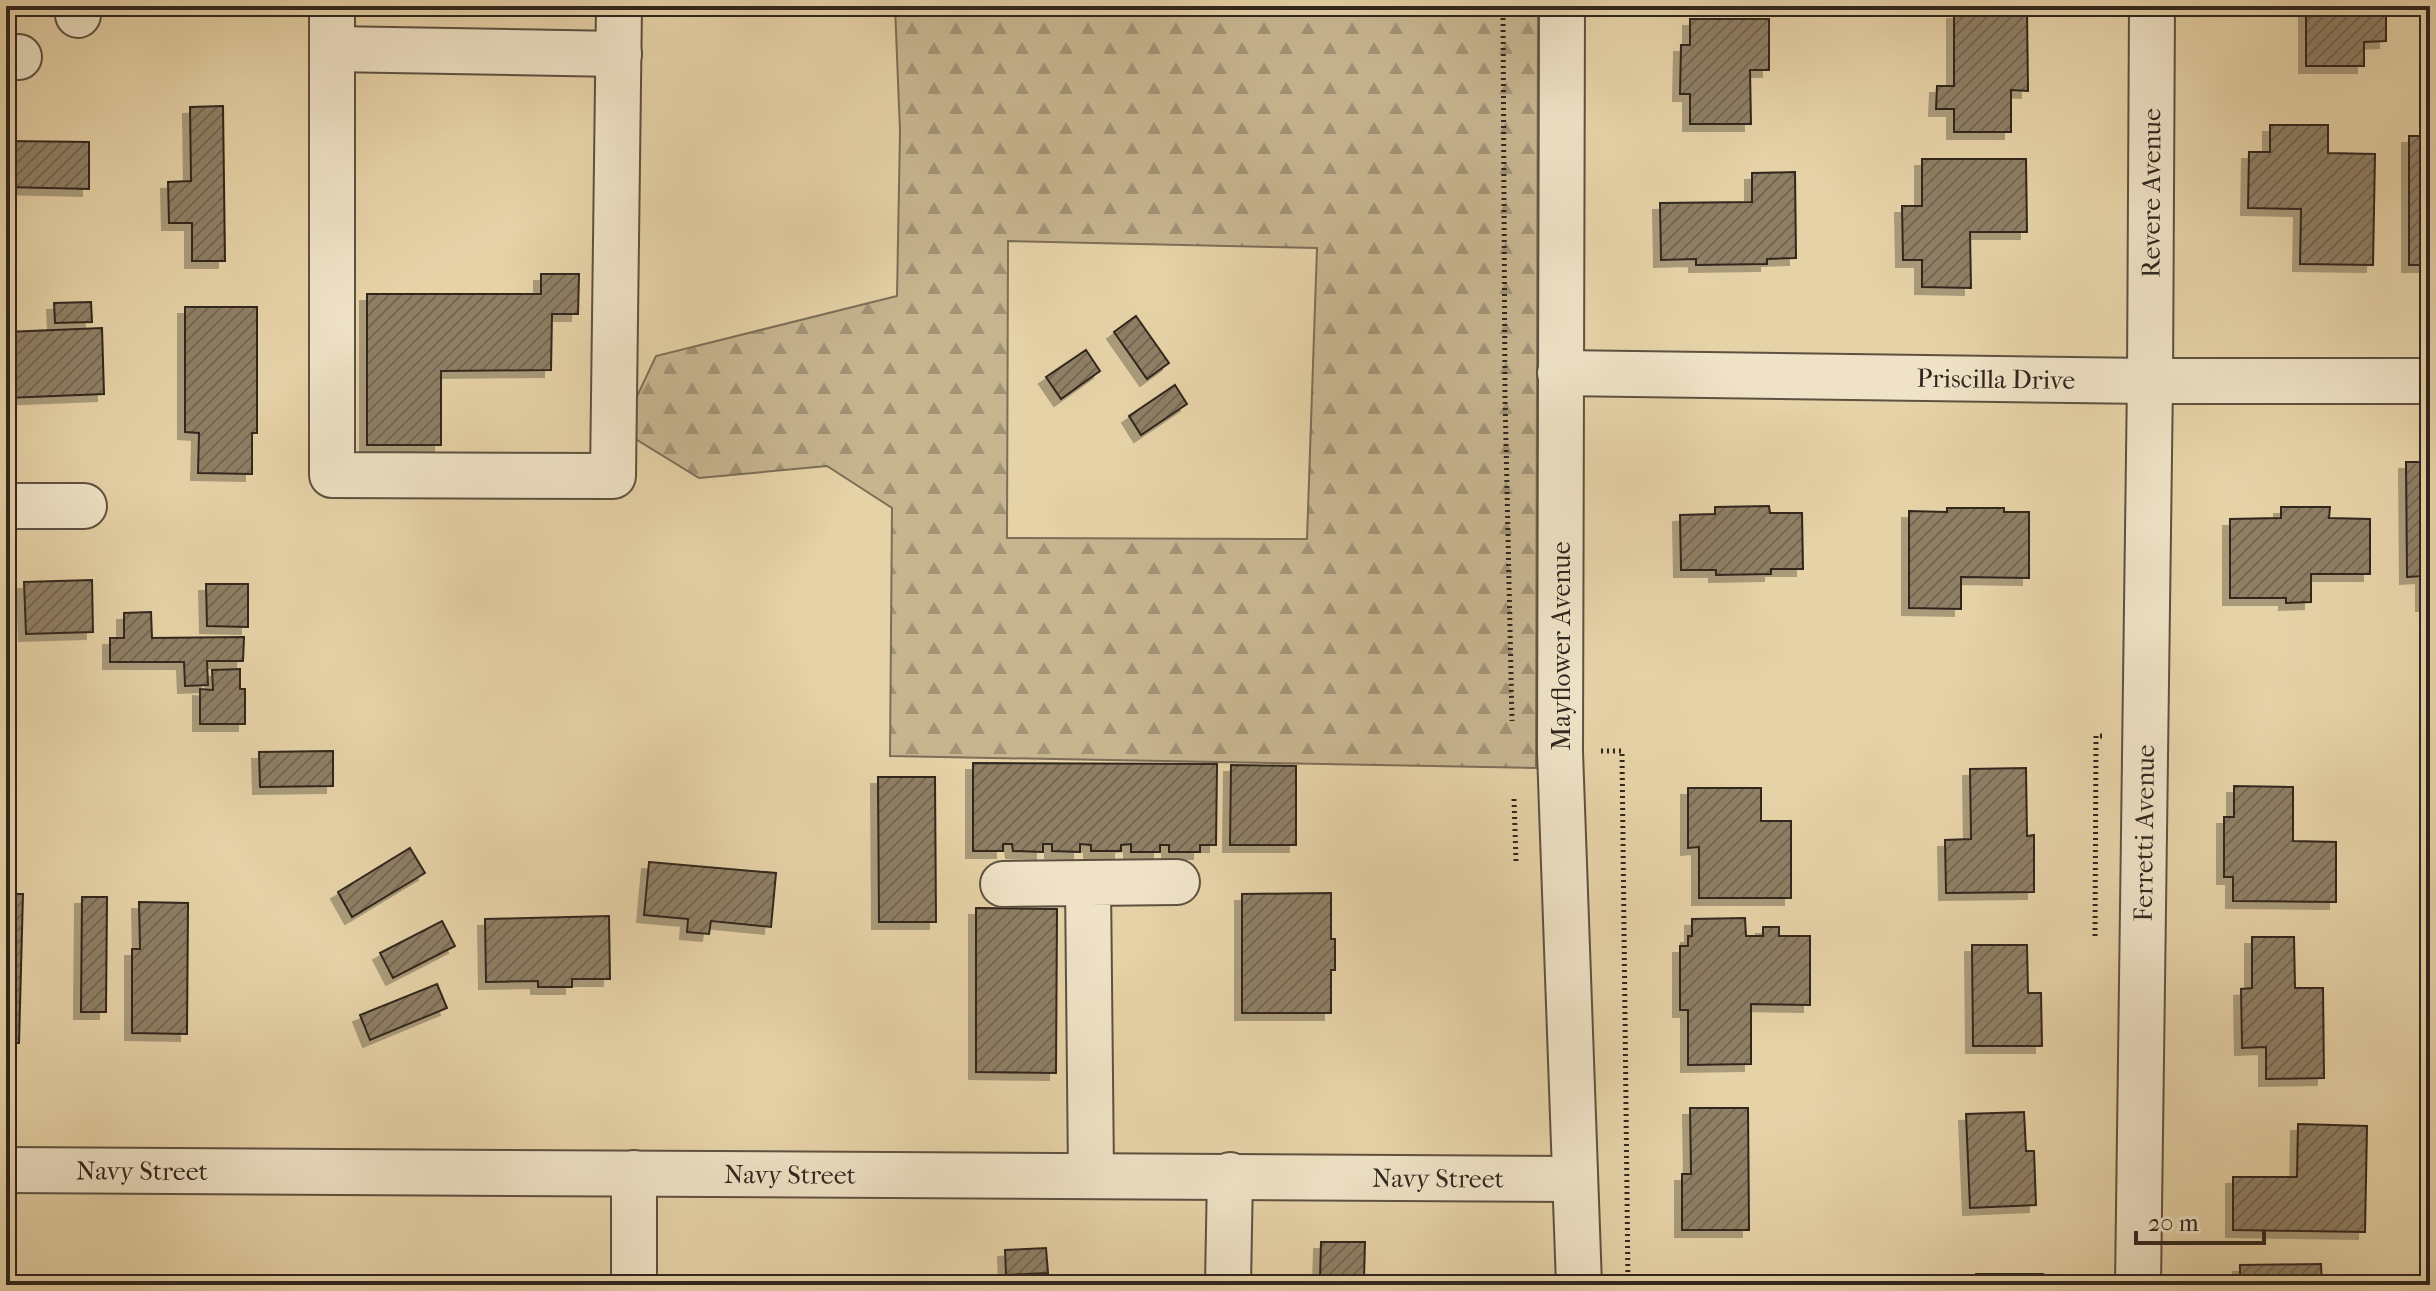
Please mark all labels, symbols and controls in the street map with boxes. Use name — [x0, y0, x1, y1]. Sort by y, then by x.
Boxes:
street label: Revere Avenue — [2136, 108, 2167, 278]
street label: Priscilla Drive — [1916, 363, 2076, 396]
street label: Mayflower Avenue — [1546, 541, 1577, 751]
street label: Ferretti Avenue — [2128, 744, 2161, 922]
street label: Navy Street — [76, 1155, 209, 1187]
street label: Navy Street — [724, 1159, 857, 1191]
street label: Navy Street — [1372, 1163, 1505, 1195]
scale bar — [2136, 1195, 2264, 1245]
text: 20 m — [2148, 1209, 2199, 1237]

